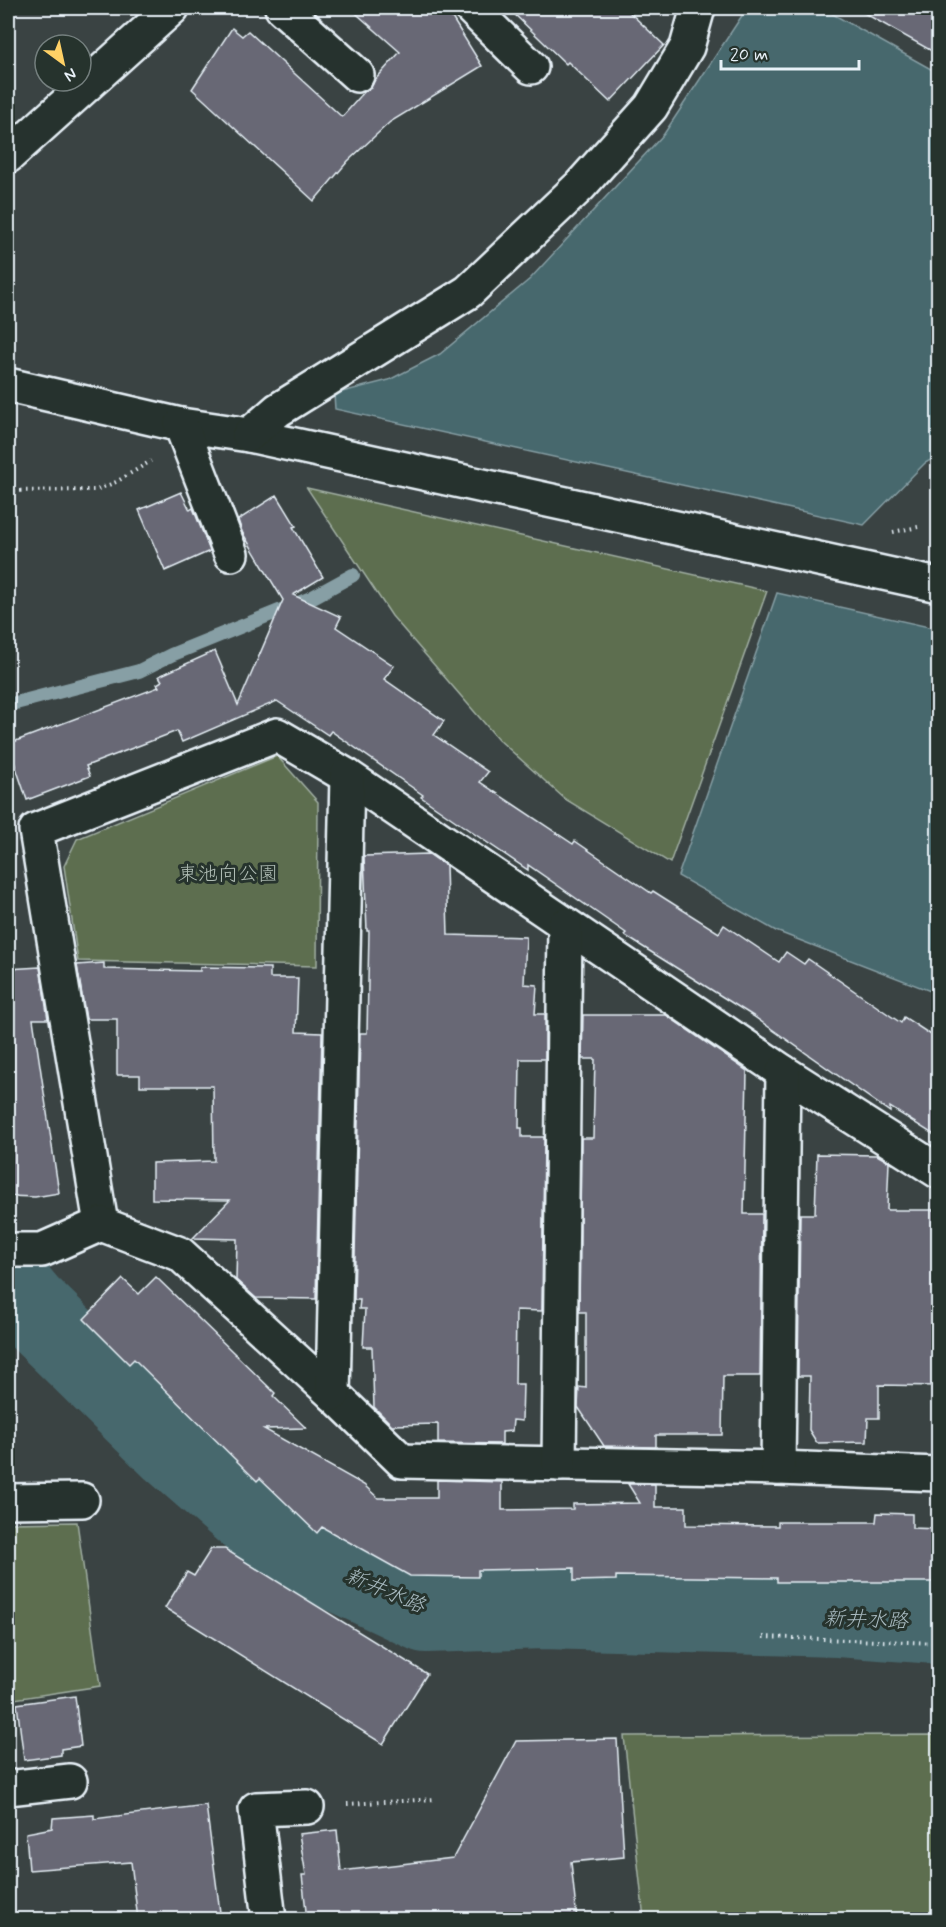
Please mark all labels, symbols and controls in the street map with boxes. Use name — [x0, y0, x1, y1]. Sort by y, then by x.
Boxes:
north arrow — [33, 33, 93, 93]
scale bar — [721, 33, 859, 71]
text: 20 m — [730, 43, 768, 67]
text: N — [60, 63, 81, 86]
park label: 東池向公園 — [178, 861, 278, 888]
water label: 新井水路 — [341, 1562, 430, 1621]
water label: 新井水路 — [824, 1605, 909, 1635]

